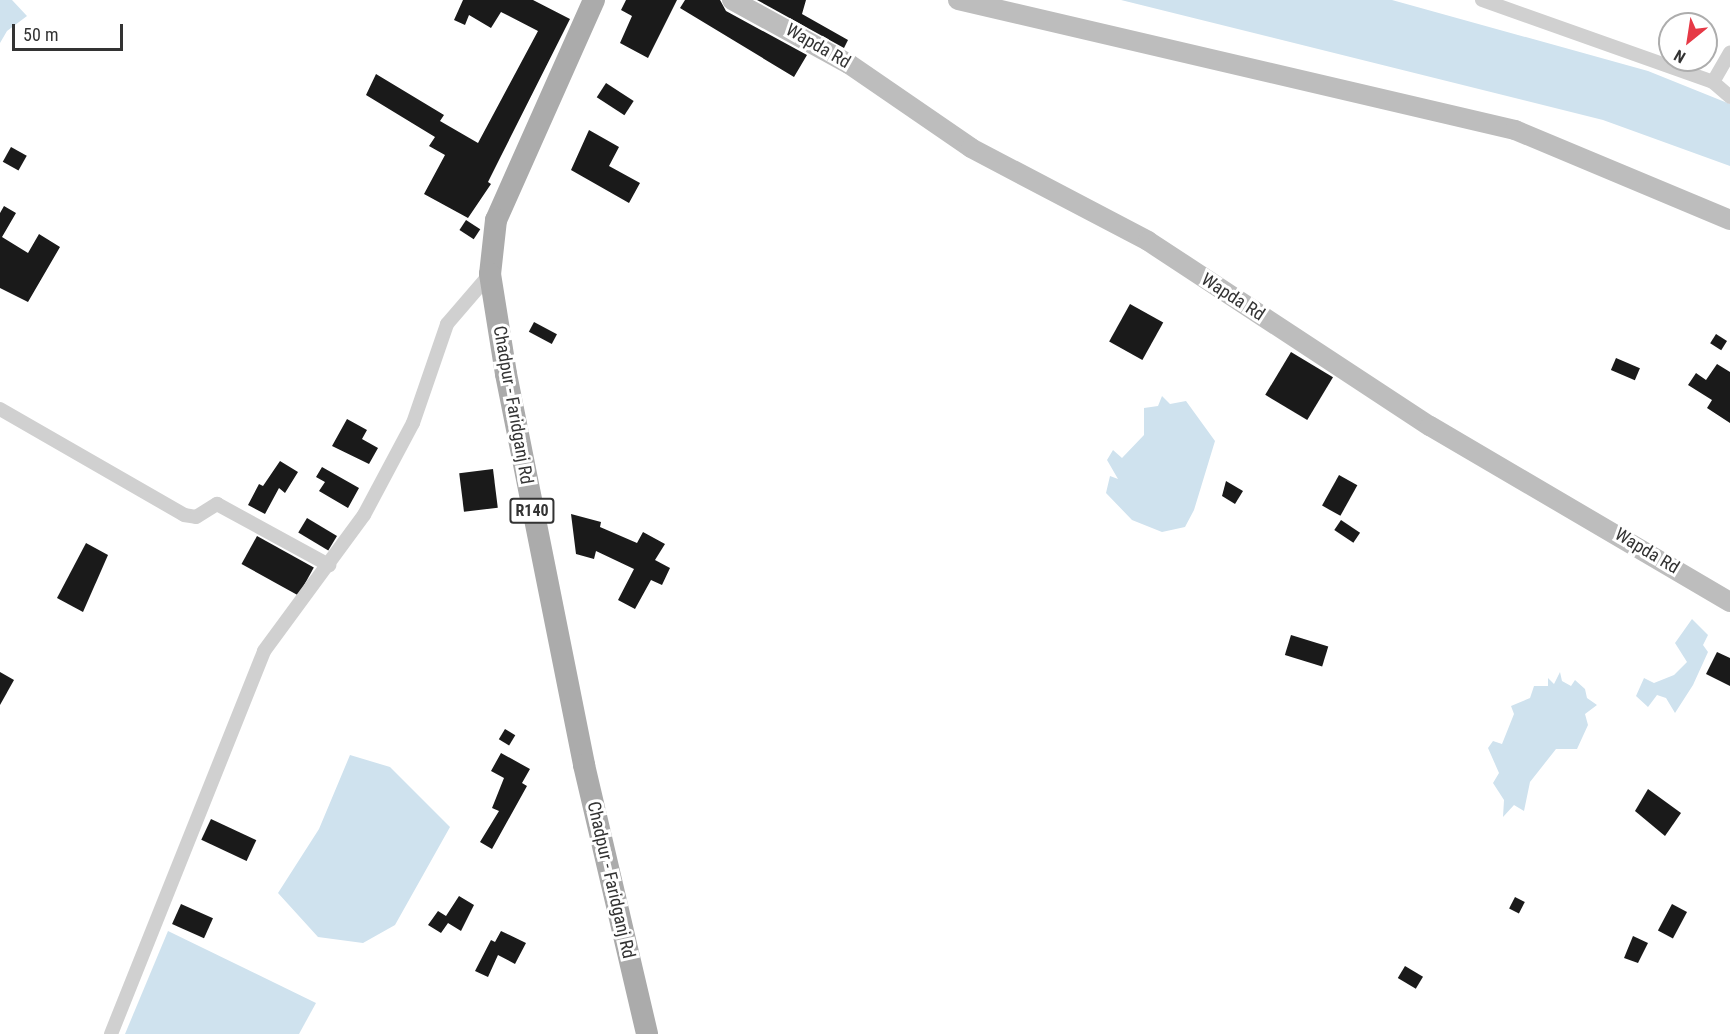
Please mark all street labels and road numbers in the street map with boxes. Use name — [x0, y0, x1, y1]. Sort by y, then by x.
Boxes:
street label: Wapda Rd — [782, 19, 854, 73]
street label: Wapda Rd — [1197, 269, 1269, 325]
street label: Chadpur - Faridganj Rd — [488, 324, 538, 486]
road number: R140 — [508, 498, 556, 524]
street label: Wapda Rd — [1611, 523, 1683, 579]
street label: Chadpur - Faridganj Rd — [582, 799, 640, 961]

